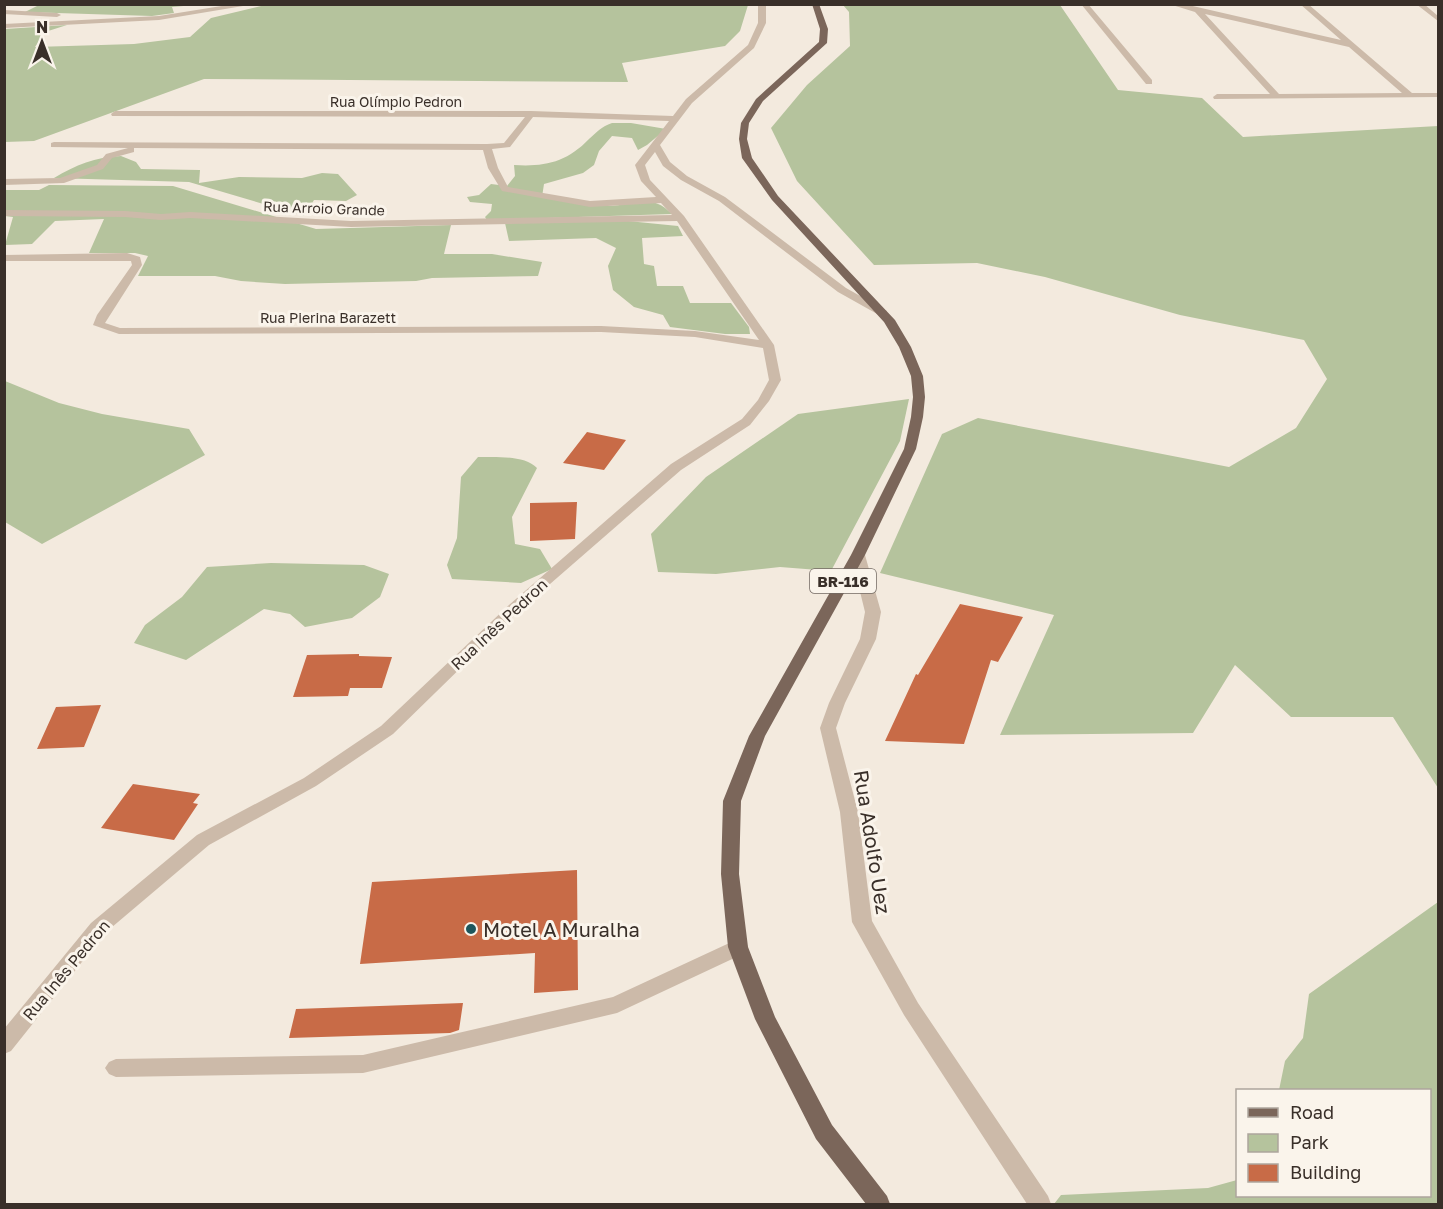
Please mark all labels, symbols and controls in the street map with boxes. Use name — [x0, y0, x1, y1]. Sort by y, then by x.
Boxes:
north arrow — [12, 12, 72, 72]
text: N — [36, 17, 48, 37]
street label: Rua Olímpio Pedron — [330, 93, 462, 110]
street label: Rua Arroio Grande — [263, 197, 385, 219]
street label: Rua Pierina Barazett — [260, 309, 396, 326]
road number: BR-116 — [810, 569, 876, 593]
street label: Rua Inês Pedron — [447, 574, 551, 674]
street label: Rua Adolfo Uez — [850, 768, 896, 916]
street label: Rua Inês Pedron — [18, 916, 114, 1024]
place label: Motel A Muralha — [483, 917, 640, 941]
marker: Motel A Muralha — [464, 922, 478, 936]
legend — [1236, 1089, 1431, 1197]
text: Road — [1290, 1101, 1334, 1123]
text: Park — [1290, 1131, 1329, 1153]
text: Building — [1290, 1161, 1361, 1183]

